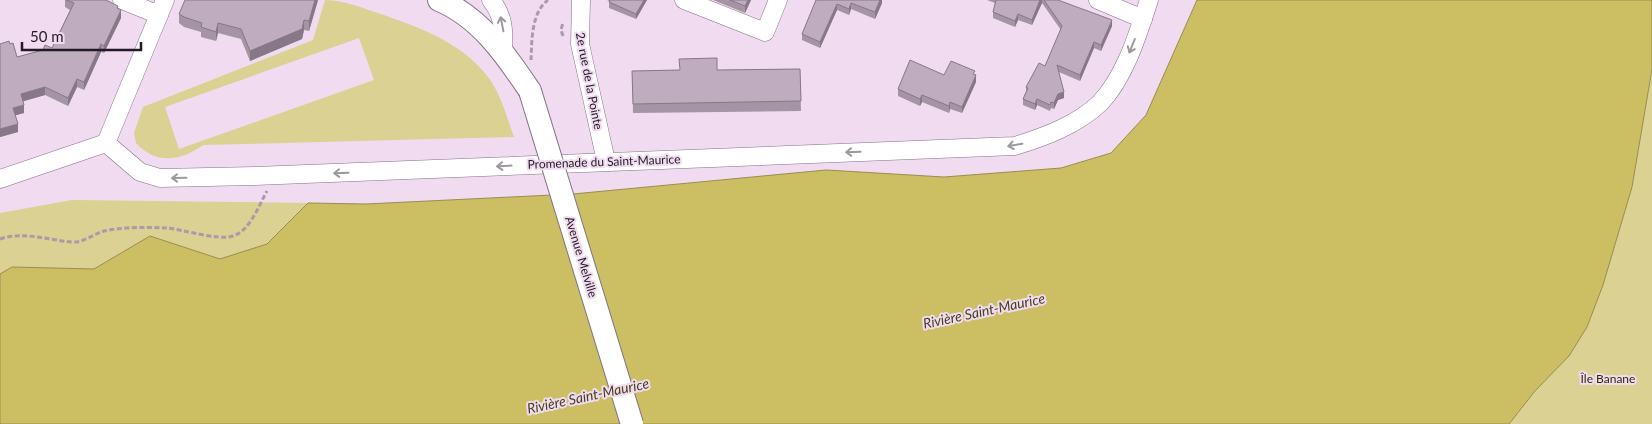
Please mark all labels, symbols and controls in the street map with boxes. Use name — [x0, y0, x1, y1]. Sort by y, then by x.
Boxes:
one-way arrow — [497, 16, 506, 32]
scale bar — [22, 20, 141, 52]
text: 50 m — [30, 27, 64, 45]
street label: 2e rue de la Pointe — [573, 31, 606, 131]
one-way arrow — [1126, 38, 1135, 53]
one-way arrow — [1007, 141, 1023, 151]
one-way arrow — [845, 148, 861, 157]
street label: Promenade du Saint-Maurice — [527, 151, 681, 172]
one-way arrow — [496, 162, 512, 171]
one-way arrow — [333, 168, 350, 178]
one-way arrow — [171, 173, 187, 182]
street label: Avenue Melville — [562, 214, 601, 299]
water label: Rivière Saint-Maurice — [921, 289, 1047, 332]
park label: Île Banane — [1580, 371, 1635, 386]
water label: Rivière Saint-Maurice — [525, 374, 651, 417]

